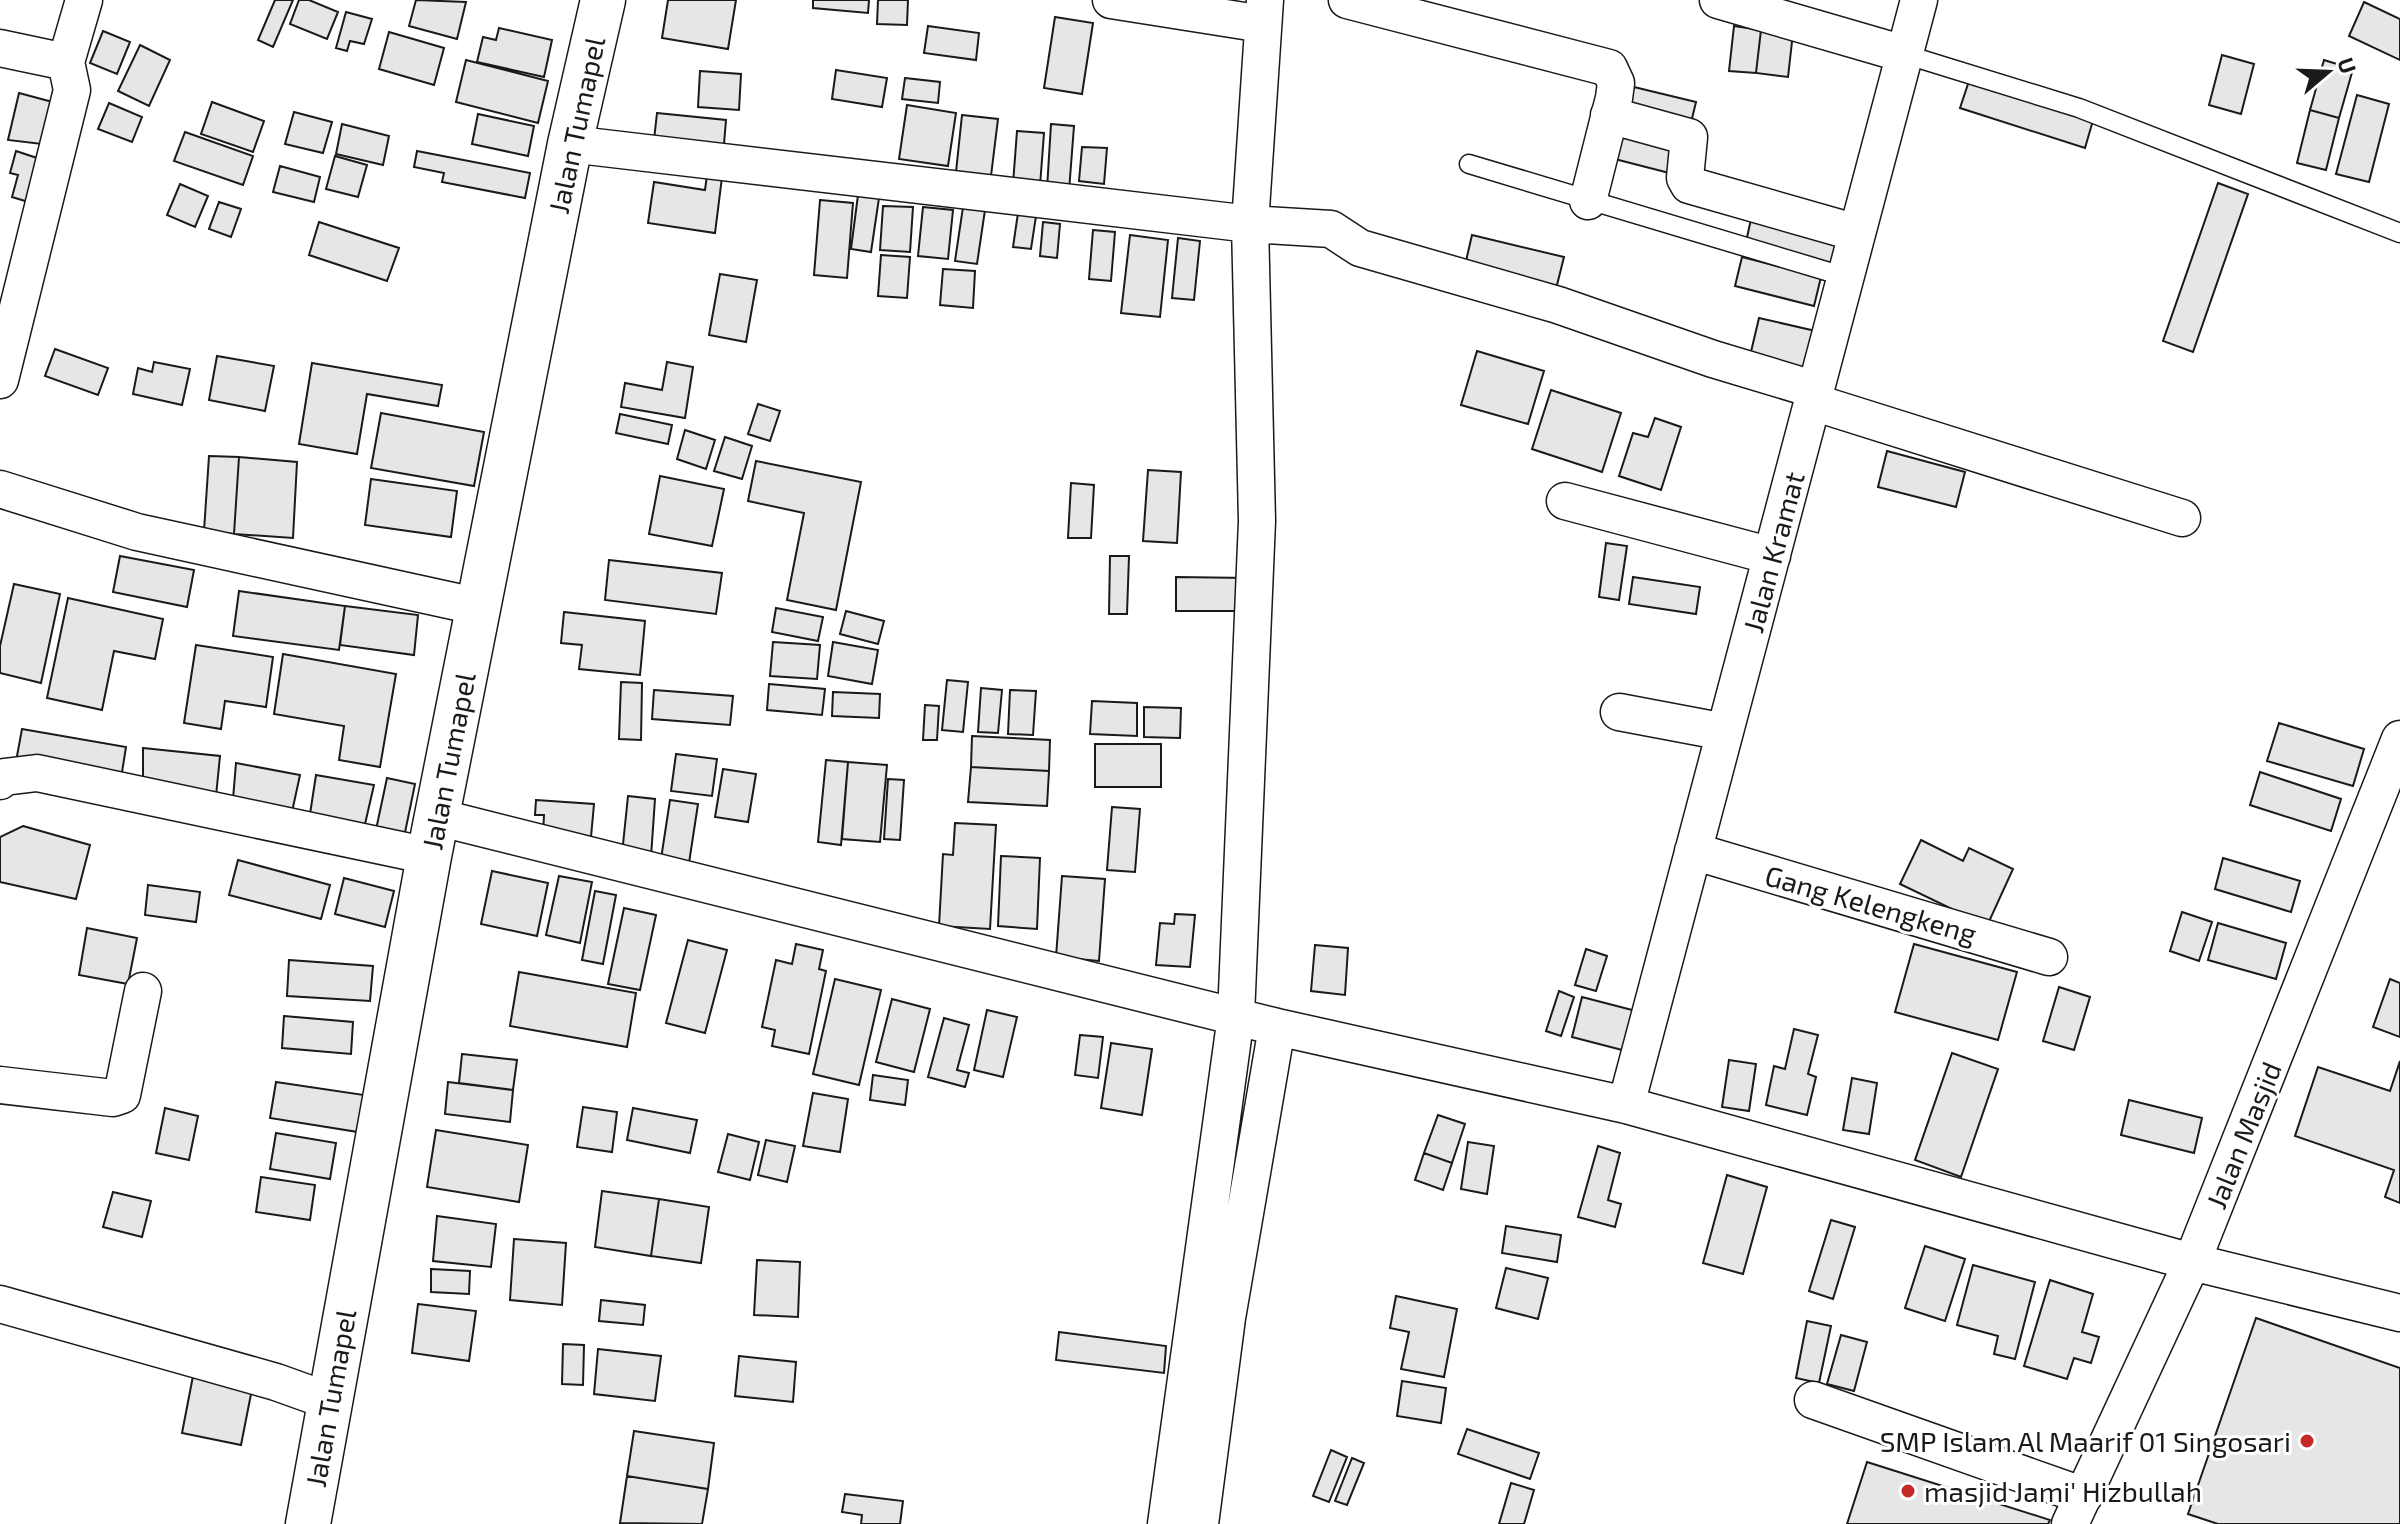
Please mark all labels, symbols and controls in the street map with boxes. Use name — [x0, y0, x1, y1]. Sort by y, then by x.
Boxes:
north arrow — [2288, 32, 2368, 112]
street label: Jalan Tumapel — [541, 33, 611, 216]
text: U — [2333, 54, 2363, 77]
street label: Jalan Kramat — [1735, 468, 1811, 636]
street label: Jalan Tumapel — [414, 669, 482, 852]
street label: Gang Kelengkeng — [1761, 858, 1981, 951]
street label: Jalan Masjid — [2198, 1057, 2288, 1213]
street label: Jalan Tumapel — [298, 1306, 362, 1489]
place label: SMP Islam Al Maarif 01 Singosari — [1880, 1424, 2291, 1458]
marker: SMP Islam Al Maarif 01 Singosari — [2298, 1432, 2316, 1450]
place label: masjid Jami' Hizbullah — [1924, 1474, 2202, 1508]
marker: masjid Jami' Hizbullah — [1899, 1482, 1917, 1500]

